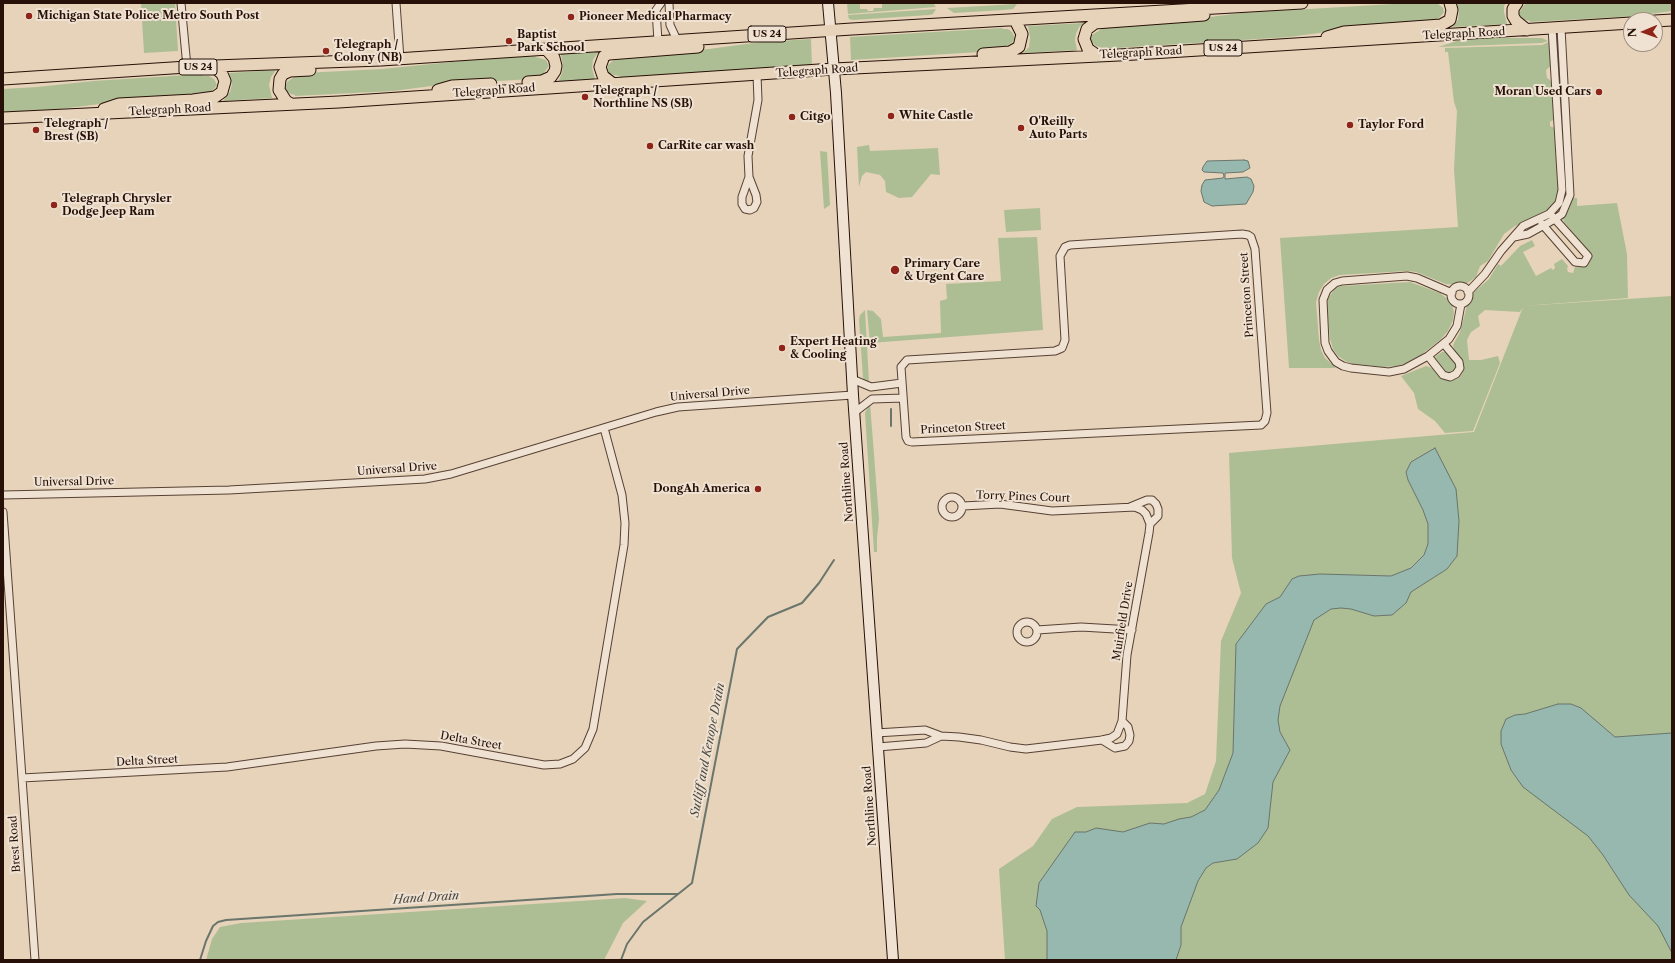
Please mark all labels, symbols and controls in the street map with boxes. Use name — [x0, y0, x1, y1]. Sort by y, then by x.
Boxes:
place label: Michigan State Police Metro South Post — [37, 9, 259, 23]
place label: Pioneer Medical Pharmacy — [579, 10, 732, 24]
marker: Michigan State Police Metro South Post — [24, 11, 34, 21]
marker: Pioneer Medical Pharmacy — [566, 12, 576, 22]
north arrow — [1623, 12, 1663, 52]
street label: Telegraph Road — [1422, 25, 1506, 43]
road number: US 24 — [748, 26, 786, 42]
text: N — [1625, 27, 1639, 37]
place label: Baptist Park School — [517, 28, 585, 54]
marker: Baptist Park School — [504, 36, 514, 46]
place label: Telegraph / Colony (NB) — [334, 38, 402, 64]
road number: US 24 — [1204, 40, 1242, 56]
street label: Telegraph Road — [1099, 44, 1183, 62]
marker: Telegraph / Colony (NB) — [321, 46, 331, 56]
road number: US 24 — [179, 59, 217, 75]
street label: Telegraph Road — [775, 62, 859, 80]
street label: Telegraph Road — [452, 82, 536, 100]
place label: Telegraph / Northline NS (SB) — [593, 84, 692, 110]
place label: Moran Used Cars — [1495, 85, 1591, 99]
marker: Moran Used Cars — [1594, 87, 1604, 97]
marker: Telegraph / Northline NS (SB) — [580, 92, 590, 102]
street label: Telegraph Road — [128, 101, 212, 119]
place label: White Castle — [899, 109, 973, 123]
place label: Citgo — [800, 110, 830, 124]
marker: White Castle — [886, 111, 896, 121]
marker: Citgo — [787, 112, 797, 122]
place label: O'Reilly Auto Parts — [1029, 115, 1087, 141]
place label: Telegraph / Brest (SB) — [44, 117, 108, 143]
place label: Taylor Ford — [1358, 118, 1424, 132]
marker: Taylor Ford — [1345, 120, 1355, 130]
marker: O'Reilly Auto Parts — [1016, 123, 1026, 133]
marker: Telegraph / Brest (SB) — [31, 125, 41, 135]
place label: CarRite car wash — [658, 139, 754, 153]
marker: CarRite car wash — [645, 141, 655, 151]
place label: Telegraph Chrysler Dodge Jeep Ram — [62, 192, 172, 218]
marker: Telegraph Chrysler Dodge Jeep Ram — [49, 200, 59, 210]
street label: Princeton Street — [1237, 252, 1257, 338]
place label: Primary Care & Urgent Care — [904, 257, 984, 283]
marker: Primary Care & Urgent Care — [889, 264, 901, 276]
place label: Expert Heating & Cooling — [790, 335, 877, 361]
marker: Expert Heating & Cooling — [777, 343, 787, 353]
street label: Universal Drive — [670, 384, 750, 404]
street label: Princeton Street — [920, 419, 1006, 437]
street label: Northline Road — [838, 441, 856, 523]
street label: Universal Drive — [357, 460, 437, 478]
street label: Universal Drive — [34, 475, 114, 489]
place label: DongAh America — [653, 482, 750, 496]
marker: DongAh America — [753, 484, 763, 494]
street label: Torry Pines Court — [976, 489, 1070, 505]
street label: Muirfield Drive — [1110, 580, 1136, 662]
water label: Sutliff and Kenope Drain — [688, 682, 728, 818]
street label: Delta Street — [439, 729, 503, 753]
street label: Delta Street — [116, 753, 178, 769]
street label: Northline Road — [861, 765, 879, 847]
street label: Brest Road — [6, 815, 24, 873]
water label: Hand Drain — [392, 888, 460, 908]

